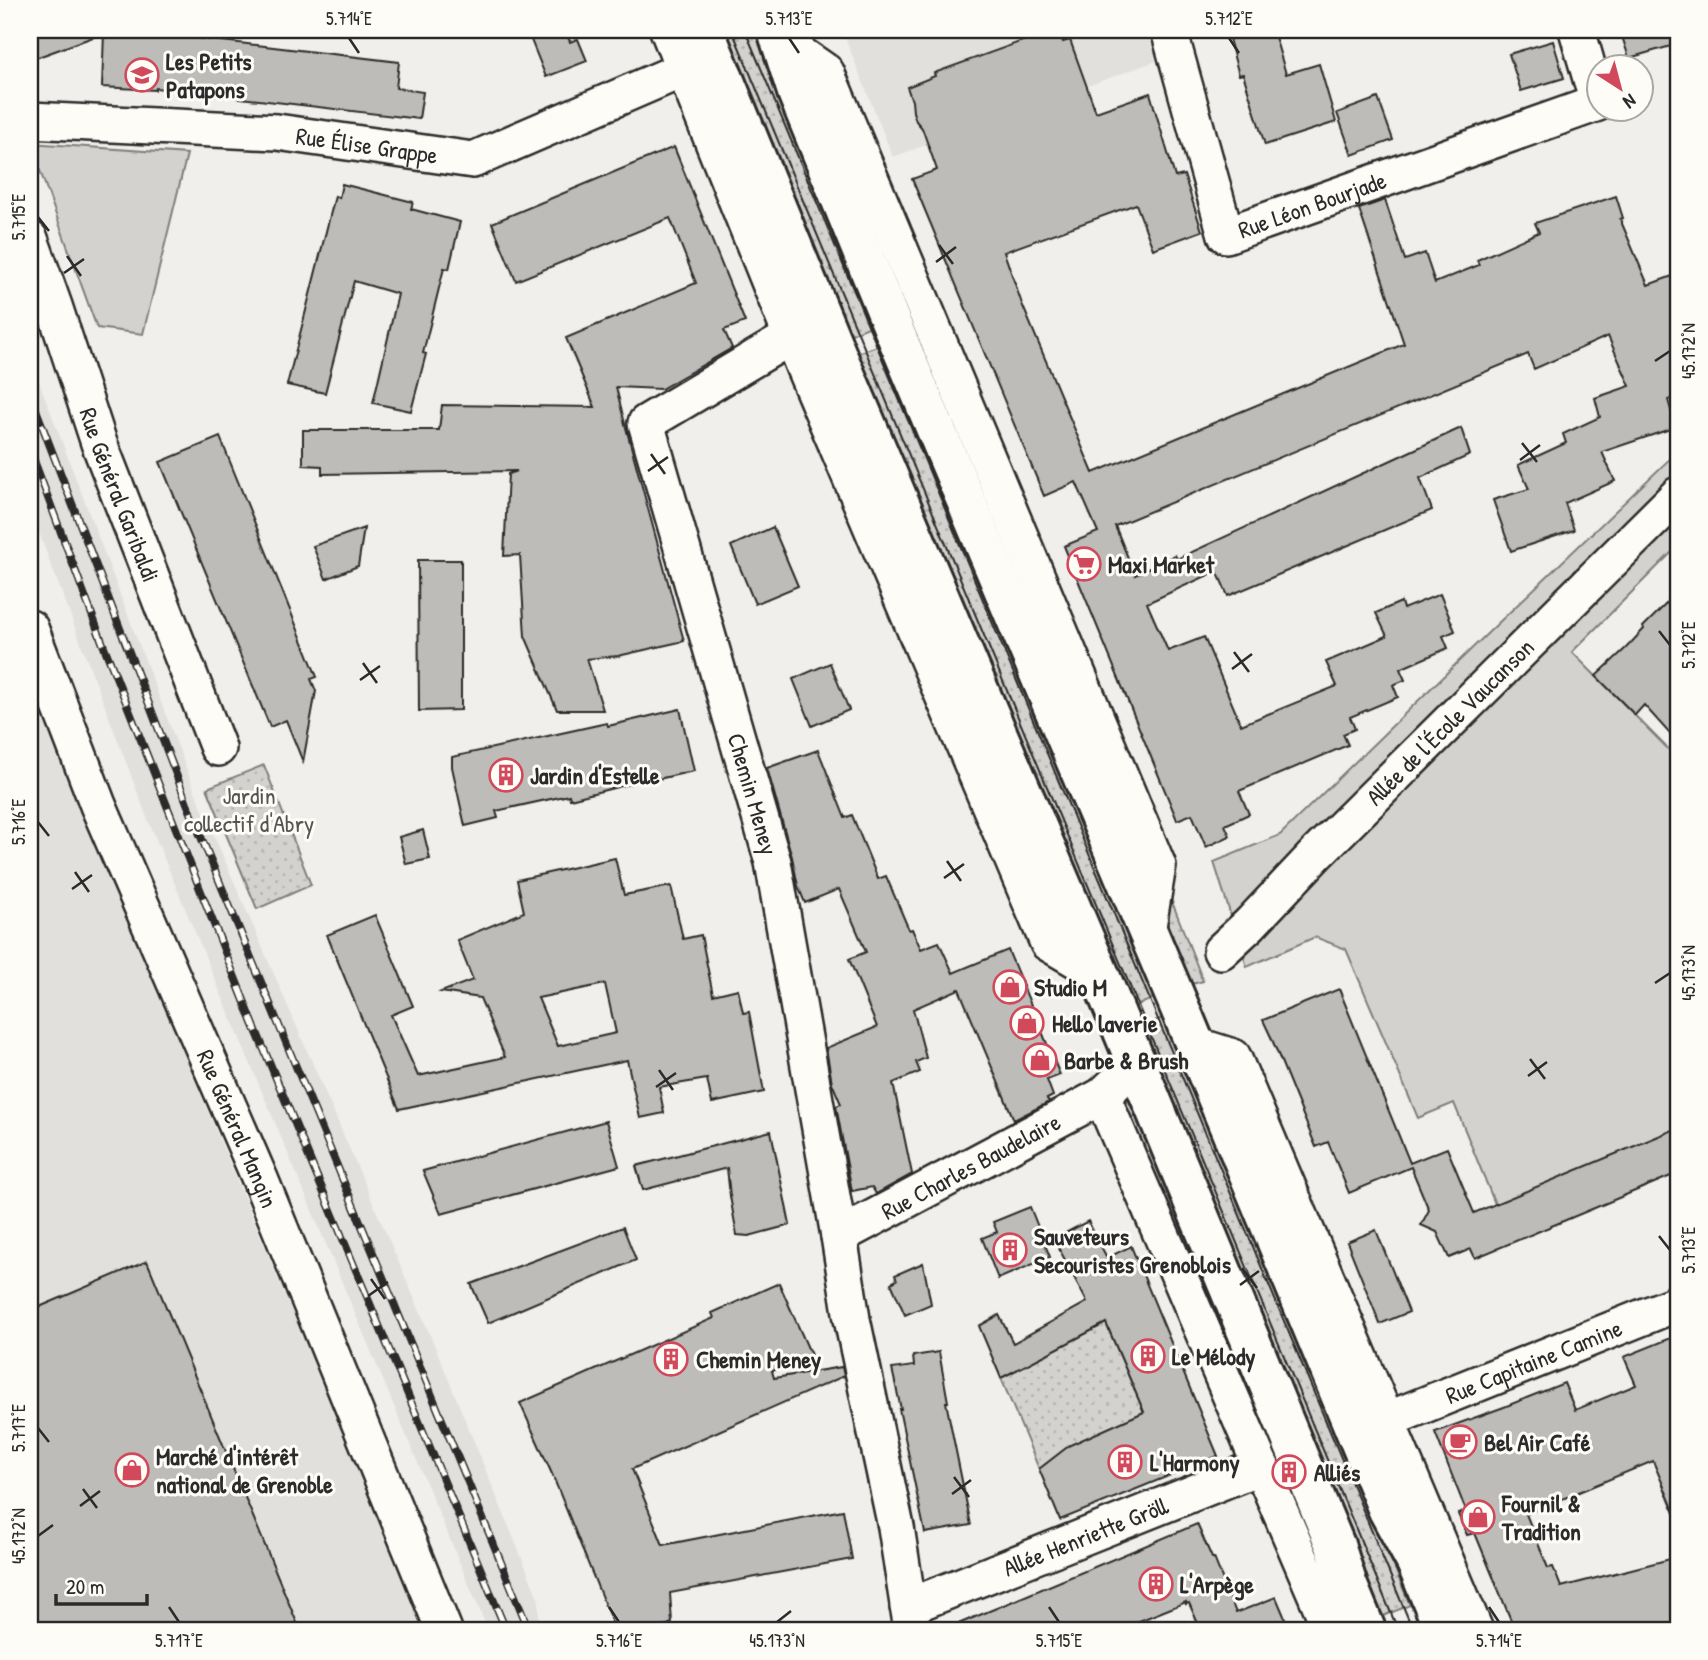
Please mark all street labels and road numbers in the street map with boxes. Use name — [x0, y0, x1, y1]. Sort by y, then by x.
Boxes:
street label: Rue Élise Grappe — [294, 119, 440, 171]
street label: Rue Léon Bourjade — [1234, 163, 1391, 245]
street label: Rue Général Garibaldi — [72, 404, 168, 586]
street label: Allée de l'École Vaucanson — [1359, 631, 1541, 812]
street label: Chemin Meney — [720, 729, 786, 858]
street label: Rue Général Mangin — [190, 1044, 286, 1212]
street label: Rue Charles Baudelaire — [875, 1105, 1066, 1227]
street label: Rue Capitaine Camine — [1441, 1311, 1627, 1411]
street label: Allée Henriette Gröll — [998, 1489, 1173, 1583]

